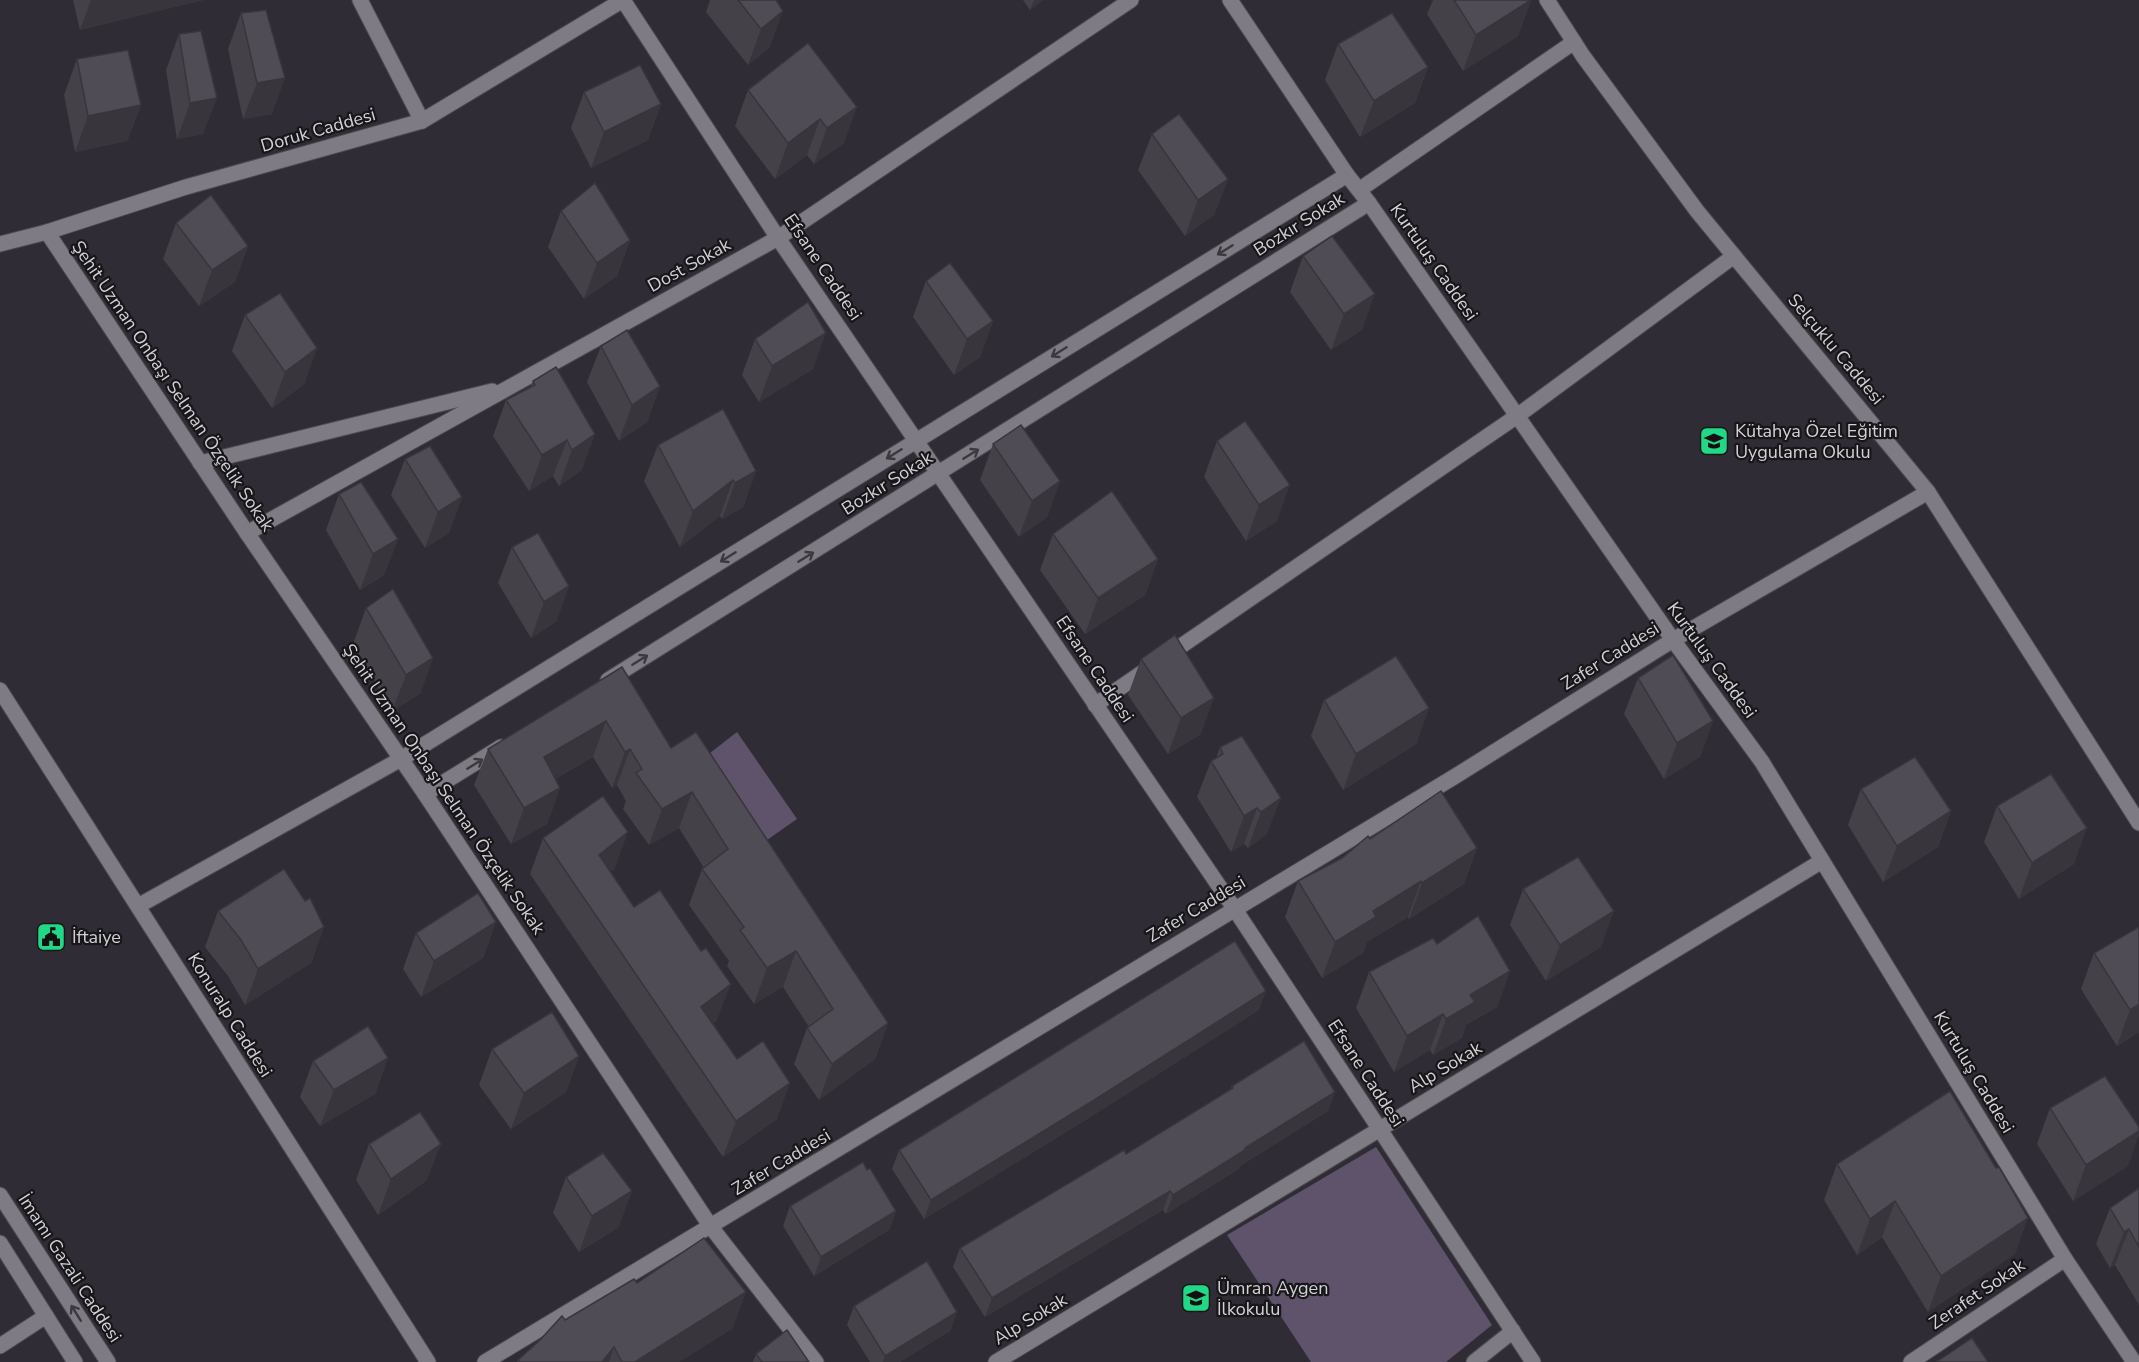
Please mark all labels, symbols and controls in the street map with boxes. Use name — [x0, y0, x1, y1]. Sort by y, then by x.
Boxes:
street label: Doruk Caddesi — [258, 102, 378, 158]
street label: Bozkır Sokak — [1249, 186, 1350, 262]
street label: Kurtuluş Caddesi — [1385, 199, 1483, 325]
street label: Efsane Caddesi — [778, 209, 868, 325]
street label: Dost Sokak — [643, 232, 736, 298]
street label: Şehit Uzman Onbaşı Selman Özçelik Sokak — [66, 236, 280, 537]
one-way arrow — [1217, 243, 1234, 256]
street label: Selçuklu Caddesi — [1782, 288, 1890, 410]
one-way arrow — [1051, 346, 1068, 359]
place label: Kütahya Özel Eğitim Uygulama Okulu — [1735, 419, 1898, 464]
school or university icon: Kütahya Özel Eğitim Uygulama Okulu — [1698, 425, 1730, 457]
street label: Bozkır Sokak — [837, 445, 938, 521]
one-way arrow — [962, 447, 979, 459]
one-way arrow — [885, 448, 902, 461]
one-way arrow — [720, 551, 737, 563]
one-way arrow — [797, 551, 814, 564]
street label: Kurtuluş Caddesi — [1662, 597, 1762, 723]
street label: Efsane Caddesi — [1050, 611, 1140, 727]
street label: Zafer Caddesi — [1557, 616, 1663, 696]
street label: Şehit Uzman Onbaşı Selman Özçelik Sokak — [337, 639, 551, 940]
one-way arrow — [631, 654, 648, 666]
one-way arrow — [466, 757, 483, 769]
street label: Zafer Caddesi — [1142, 870, 1250, 948]
public building icon: İftaiye — [35, 921, 67, 953]
place label: İftaiye — [72, 925, 121, 949]
street label: Konuralp Caddesi — [182, 948, 278, 1082]
street label: Kurtuluş Caddesi — [1928, 1007, 2020, 1137]
street label: Efsane Caddesi — [1322, 1015, 1410, 1131]
street label: Alp Sokak — [1404, 1035, 1487, 1098]
street label: Zafer Caddesi — [727, 1123, 835, 1201]
street label: İmamı Gazali Caddesi — [13, 1189, 127, 1347]
street label: Zerafet Sokak — [1924, 1253, 2030, 1335]
place label: Ümran Aygen İlkokulu — [1217, 1276, 1328, 1321]
school or university icon: Ümran Aygen İlkokulu — [1180, 1282, 1212, 1314]
street label: Alp Sokak — [989, 1287, 1072, 1350]
one-way arrow — [70, 1305, 82, 1322]

